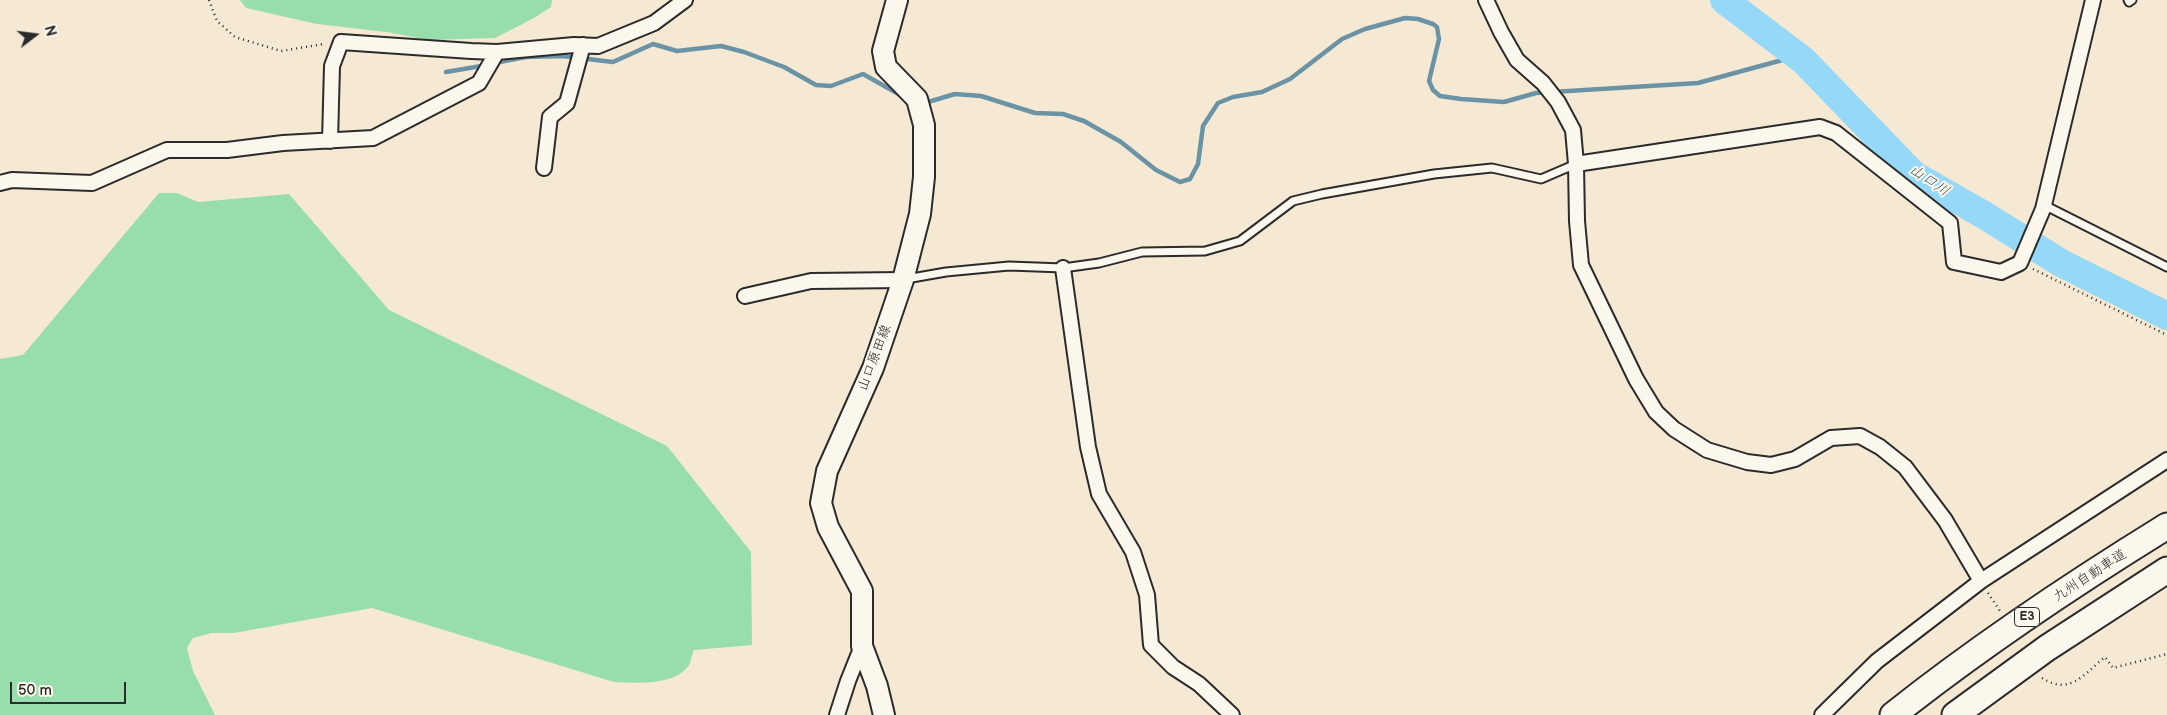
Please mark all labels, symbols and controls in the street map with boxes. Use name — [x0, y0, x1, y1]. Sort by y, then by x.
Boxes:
north arrow — [10, 10, 60, 60]
text: N — [40, 24, 60, 38]
water label: 山口川 — [1905, 161, 1953, 201]
street label: 山口原田線 — [855, 322, 895, 394]
street label: 九州自動車道 — [2050, 546, 2130, 606]
road number: E3 — [2014, 608, 2040, 626]
scale bar — [12, 672, 129, 704]
text: 50 m — [18, 681, 52, 700]

